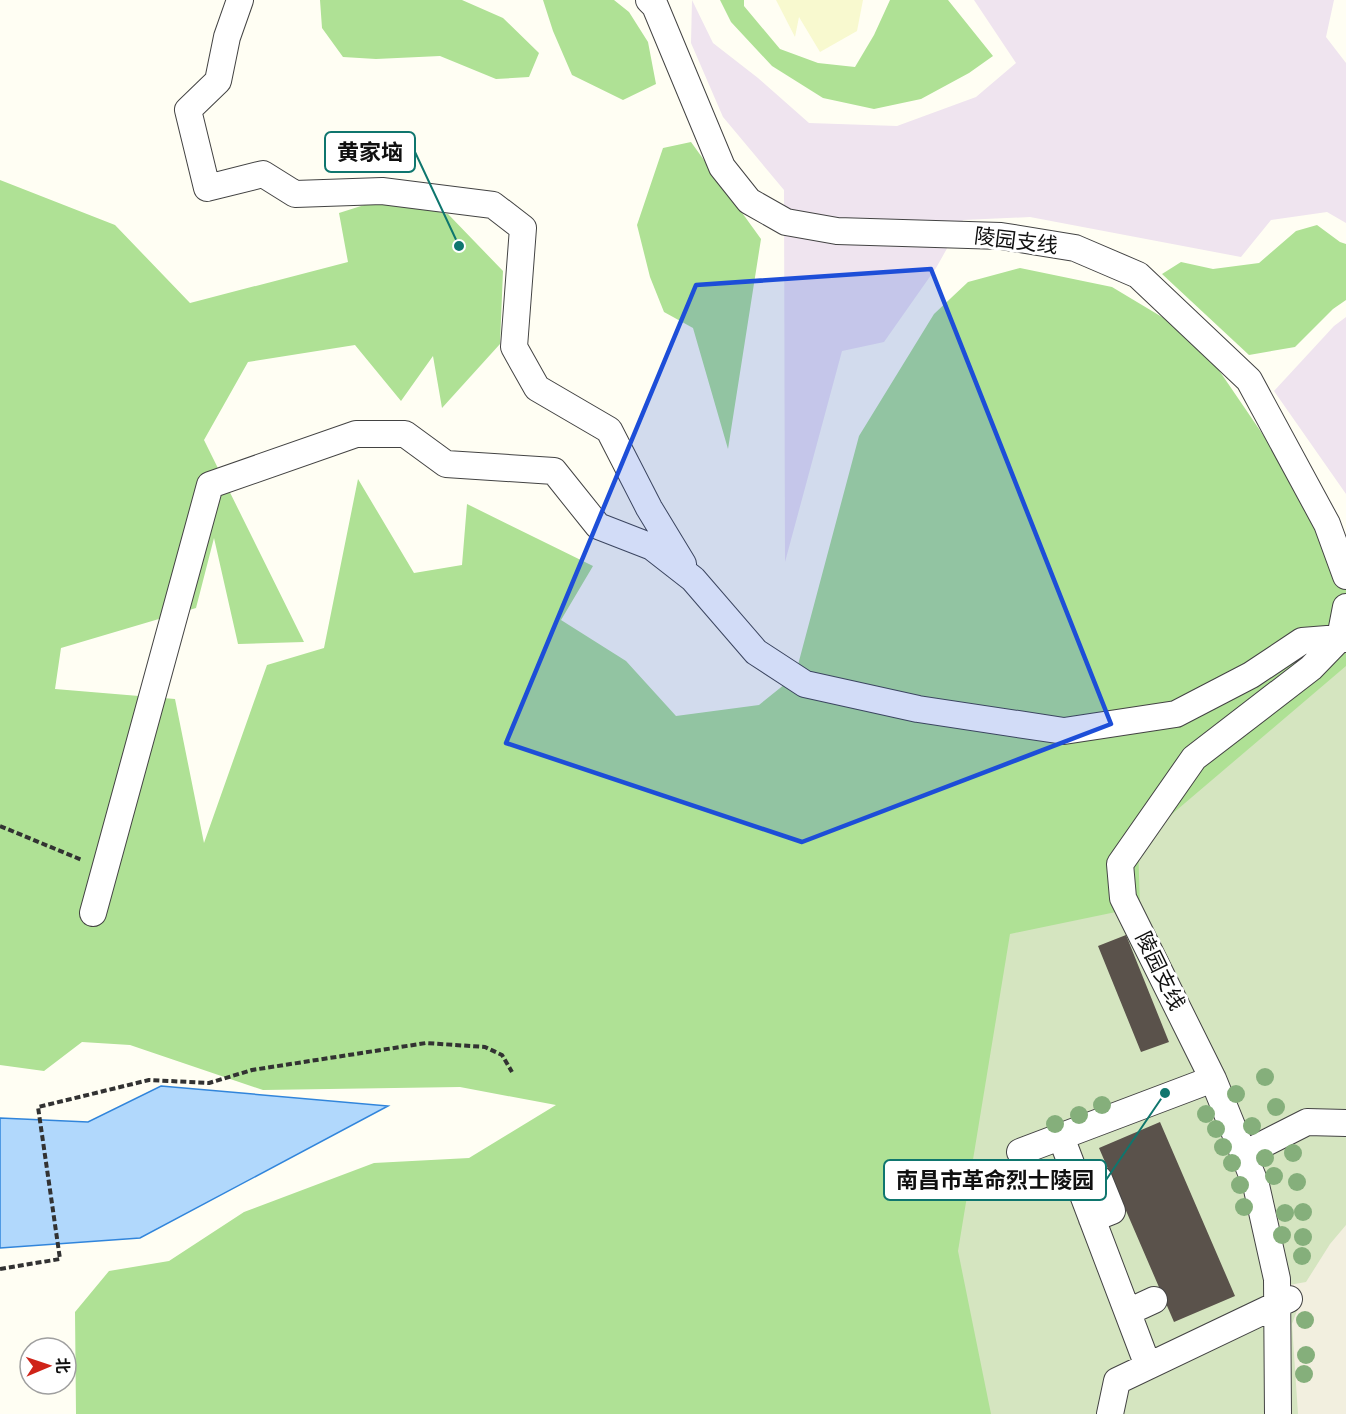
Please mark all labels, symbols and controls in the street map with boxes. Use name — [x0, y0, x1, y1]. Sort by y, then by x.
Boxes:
callout: 黄家垴 — [325, 132, 415, 172]
text: 黄家垴 — [337, 137, 403, 166]
street label: 陵园支线 — [973, 221, 1060, 259]
street label: 陵园支线 — [1130, 927, 1192, 1014]
callout: 南昌市革命烈士陵园 — [884, 1160, 1106, 1200]
text: 南昌市革命烈士陵园 — [896, 1165, 1094, 1194]
north arrow — [18, 1336, 78, 1396]
text: 北 — [53, 1357, 73, 1374]

